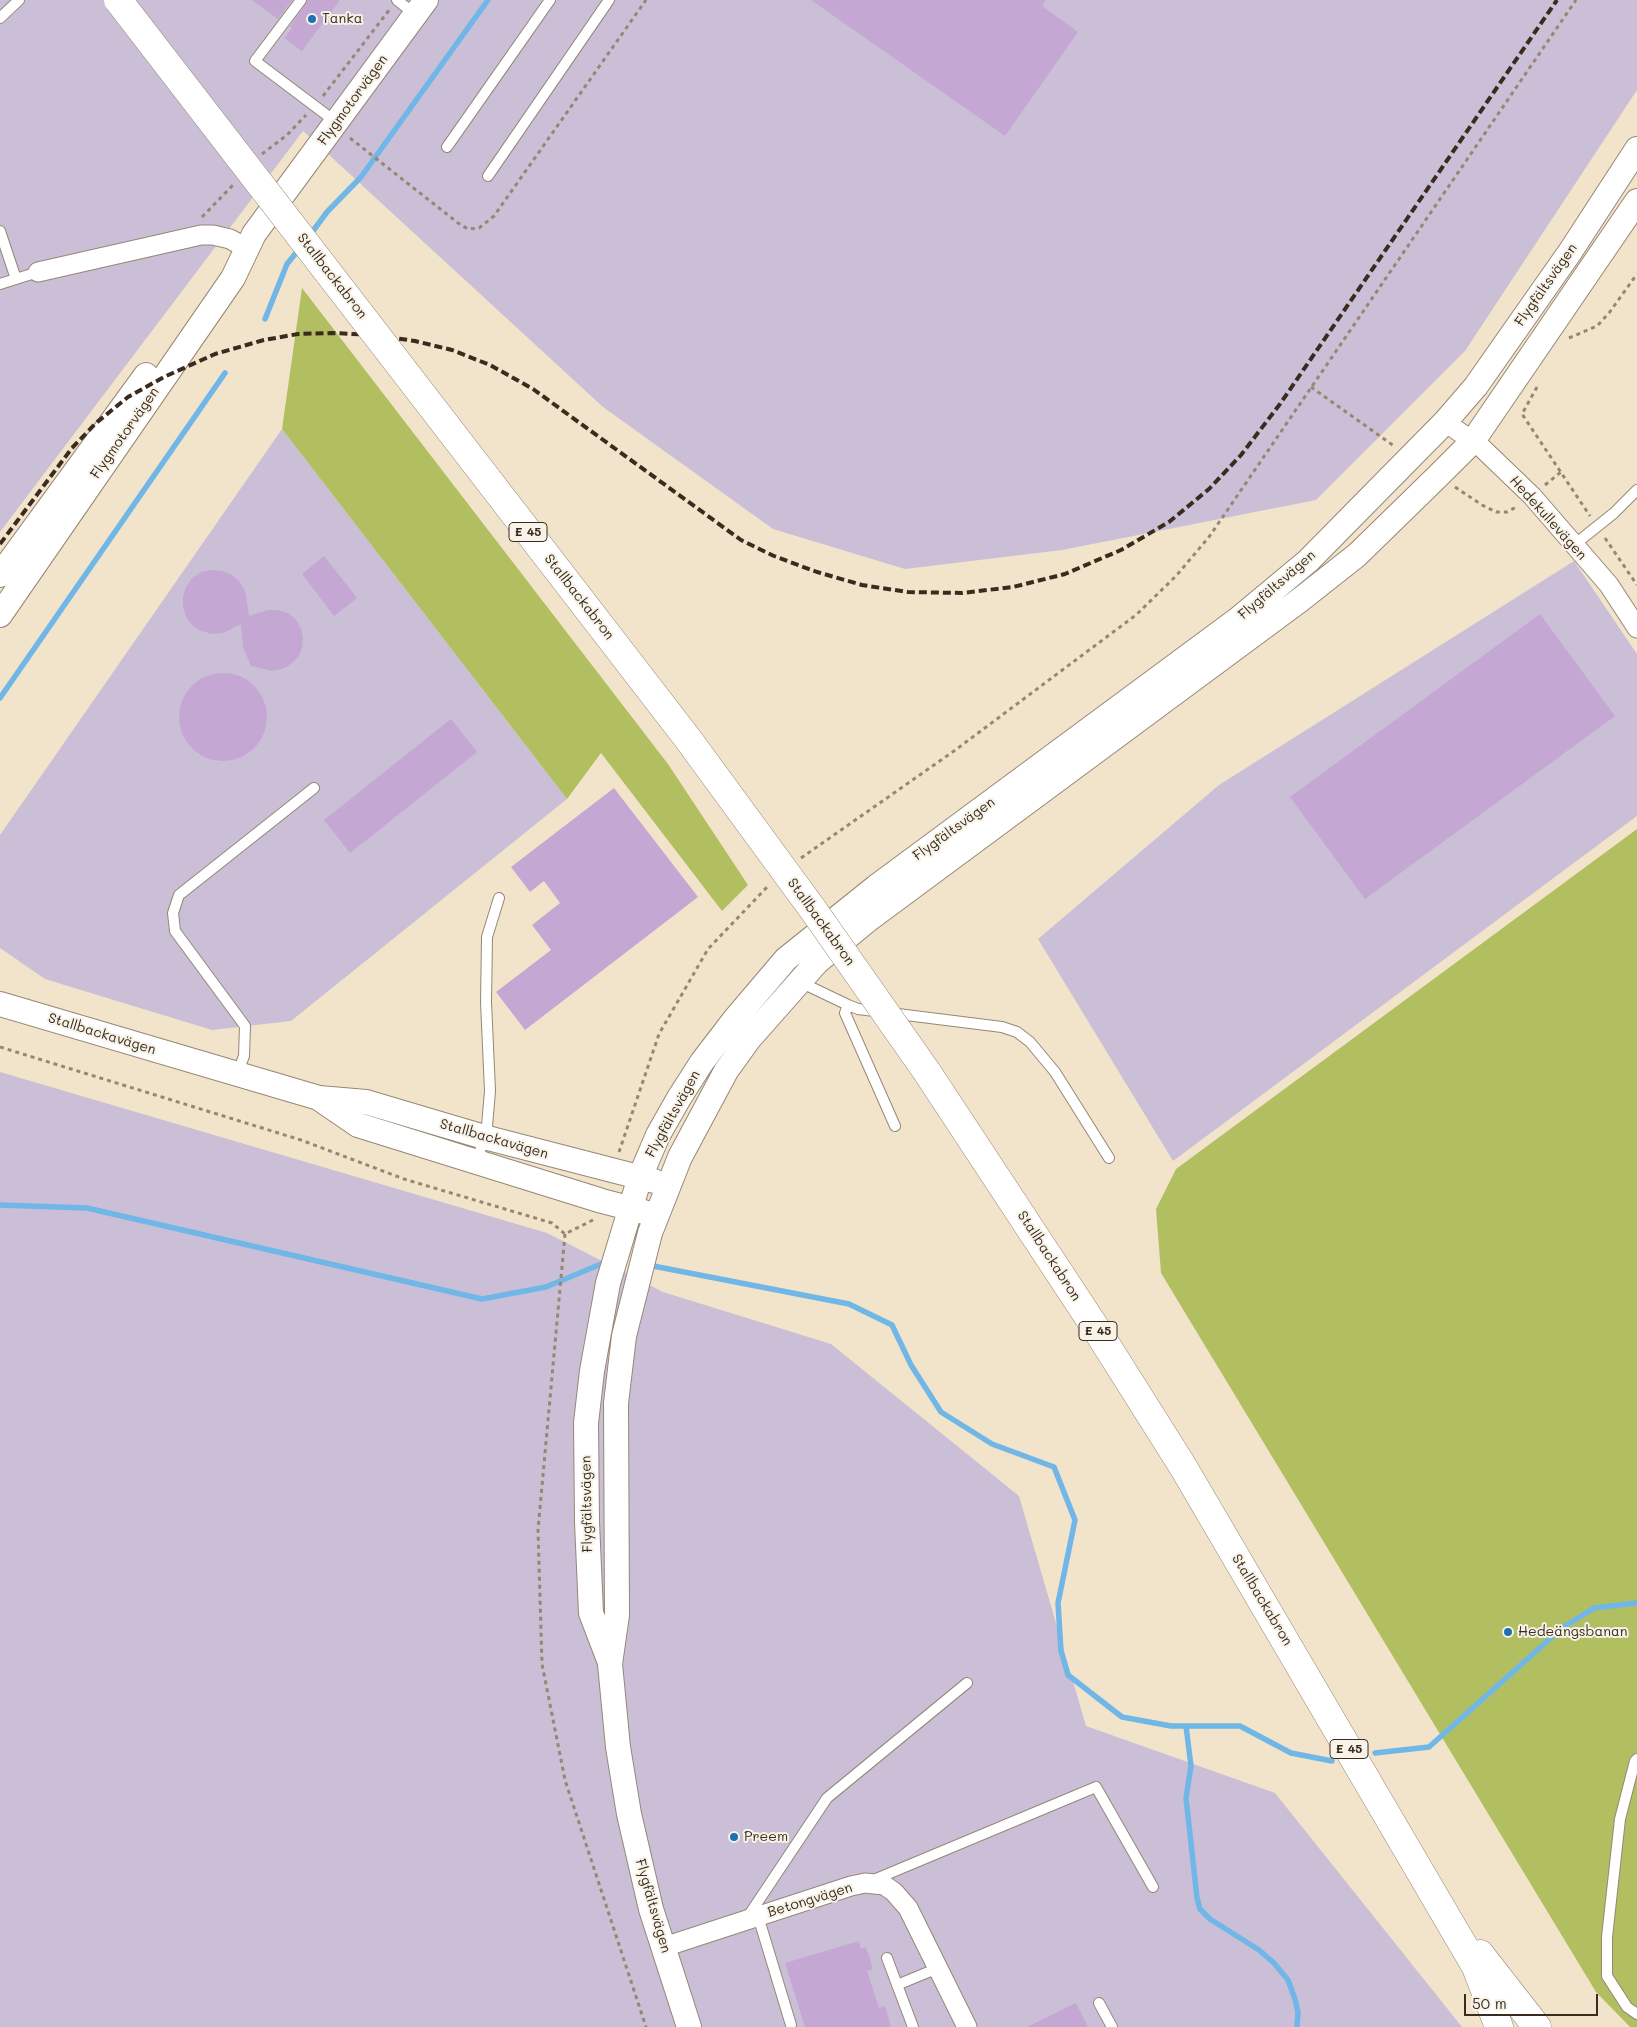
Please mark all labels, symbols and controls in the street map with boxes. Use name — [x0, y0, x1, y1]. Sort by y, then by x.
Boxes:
place label: Tanka — [322, 11, 362, 27]
marker: Tanka — [306, 13, 318, 25]
street label: Flygmotorvägen — [315, 51, 391, 149]
street label: Stallbackabron — [293, 230, 371, 322]
street label: Flygfältsvägen — [1511, 240, 1581, 330]
street label: Flygmotorvägen — [87, 384, 163, 482]
street label: Hedekullevägen — [1506, 473, 1590, 563]
road number: E 45 — [509, 522, 547, 542]
street label: Flygfältsvägen — [1235, 547, 1319, 623]
street label: Stallbackabron — [540, 551, 618, 643]
street label: Flygfältsvägen — [910, 794, 998, 864]
street label: Stallbackabron — [784, 875, 858, 969]
street label: Stallbackavägen — [46, 1010, 158, 1058]
street label: Flygfältsvägen — [642, 1068, 704, 1160]
street label: Stallbackavägen — [438, 1115, 550, 1163]
street label: Stallbackabron — [1014, 1208, 1084, 1304]
road number: E 45 — [1079, 1322, 1117, 1340]
street label: Flygfältsvägen — [578, 1455, 596, 1553]
street label: Stallbackabron — [1228, 1551, 1296, 1649]
place label: Hedeängsbanan — [1518, 1624, 1627, 1640]
marker: Hedeängsbanan — [1502, 1626, 1514, 1638]
road number: E 45 — [1330, 1740, 1368, 1758]
place label: Preem — [744, 1829, 788, 1845]
marker: Preem — [728, 1831, 740, 1843]
street label: Flygfältsvägen — [632, 1857, 674, 1955]
street label: Betongvägen — [766, 1879, 854, 1921]
scale bar — [1467, 1984, 1601, 2016]
text: 50 m — [1472, 1993, 1507, 2013]

